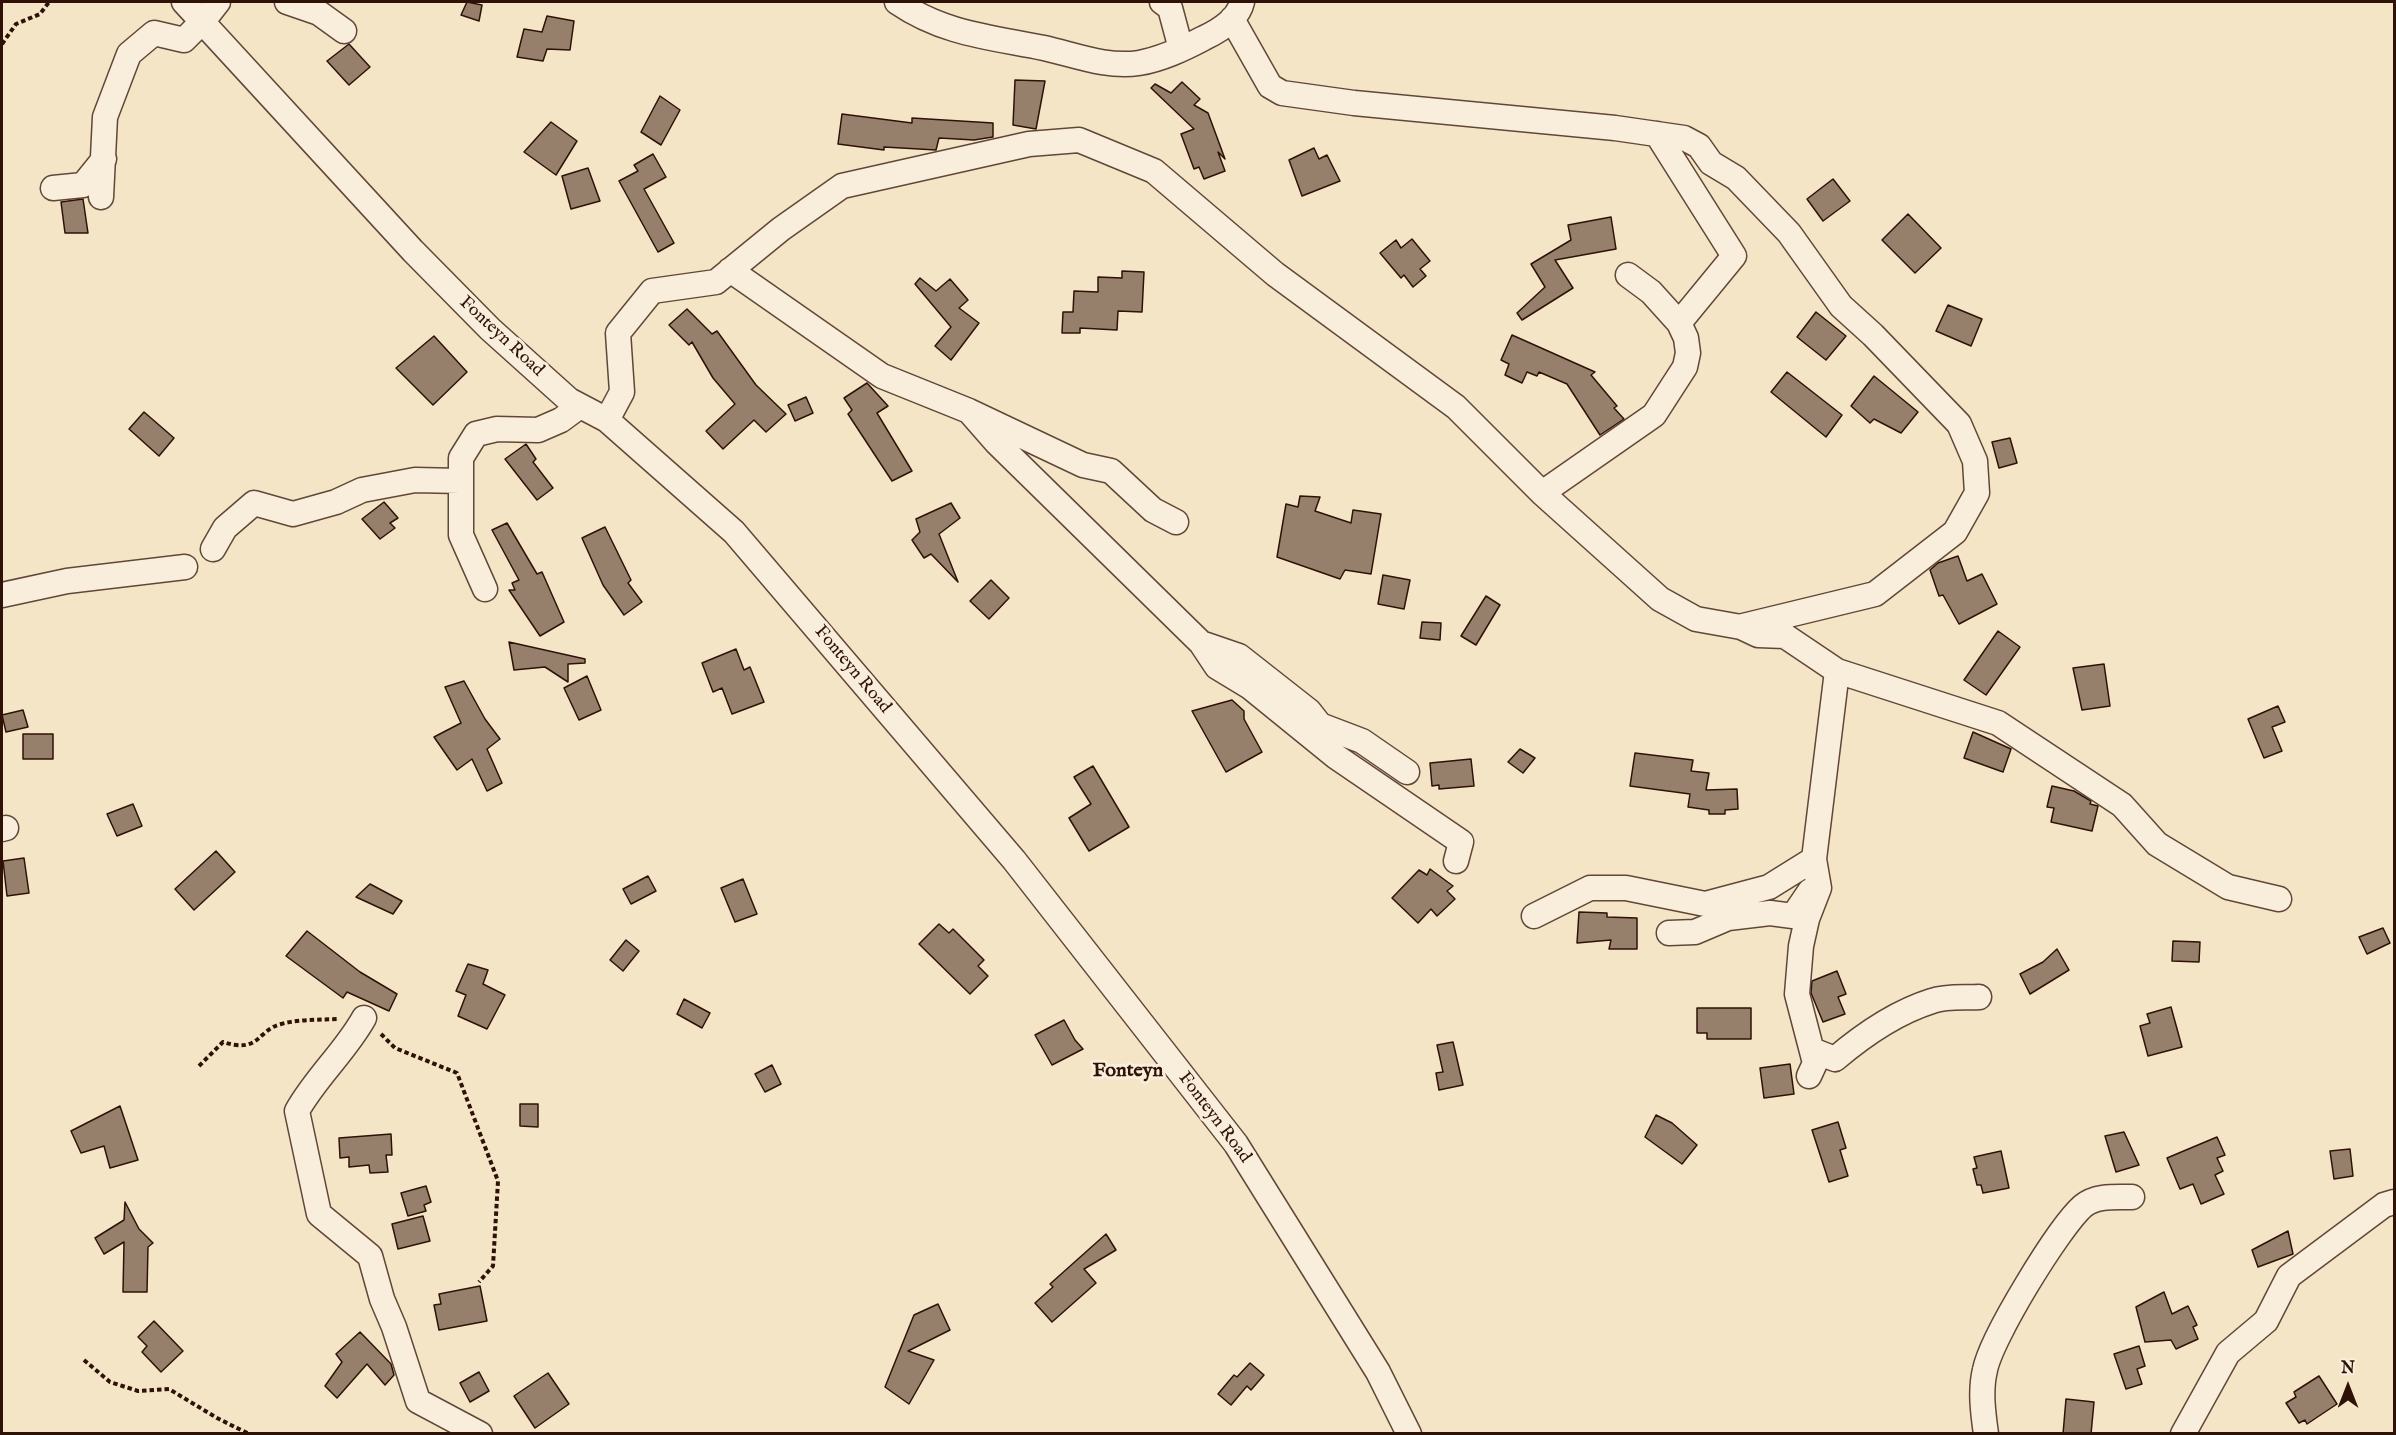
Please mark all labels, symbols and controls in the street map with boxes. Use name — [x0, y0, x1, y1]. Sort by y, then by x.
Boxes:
street label: Fonteyn Road — [454, 292, 548, 382]
street label: Fonteyn Road — [809, 622, 895, 718]
district label: Fonteyn — [1093, 1060, 1163, 1084]
street label: Fonteyn Road — [1173, 1068, 1255, 1168]
north arrow — [2318, 1357, 2378, 1417]
text: N — [2341, 1359, 2355, 1379]

